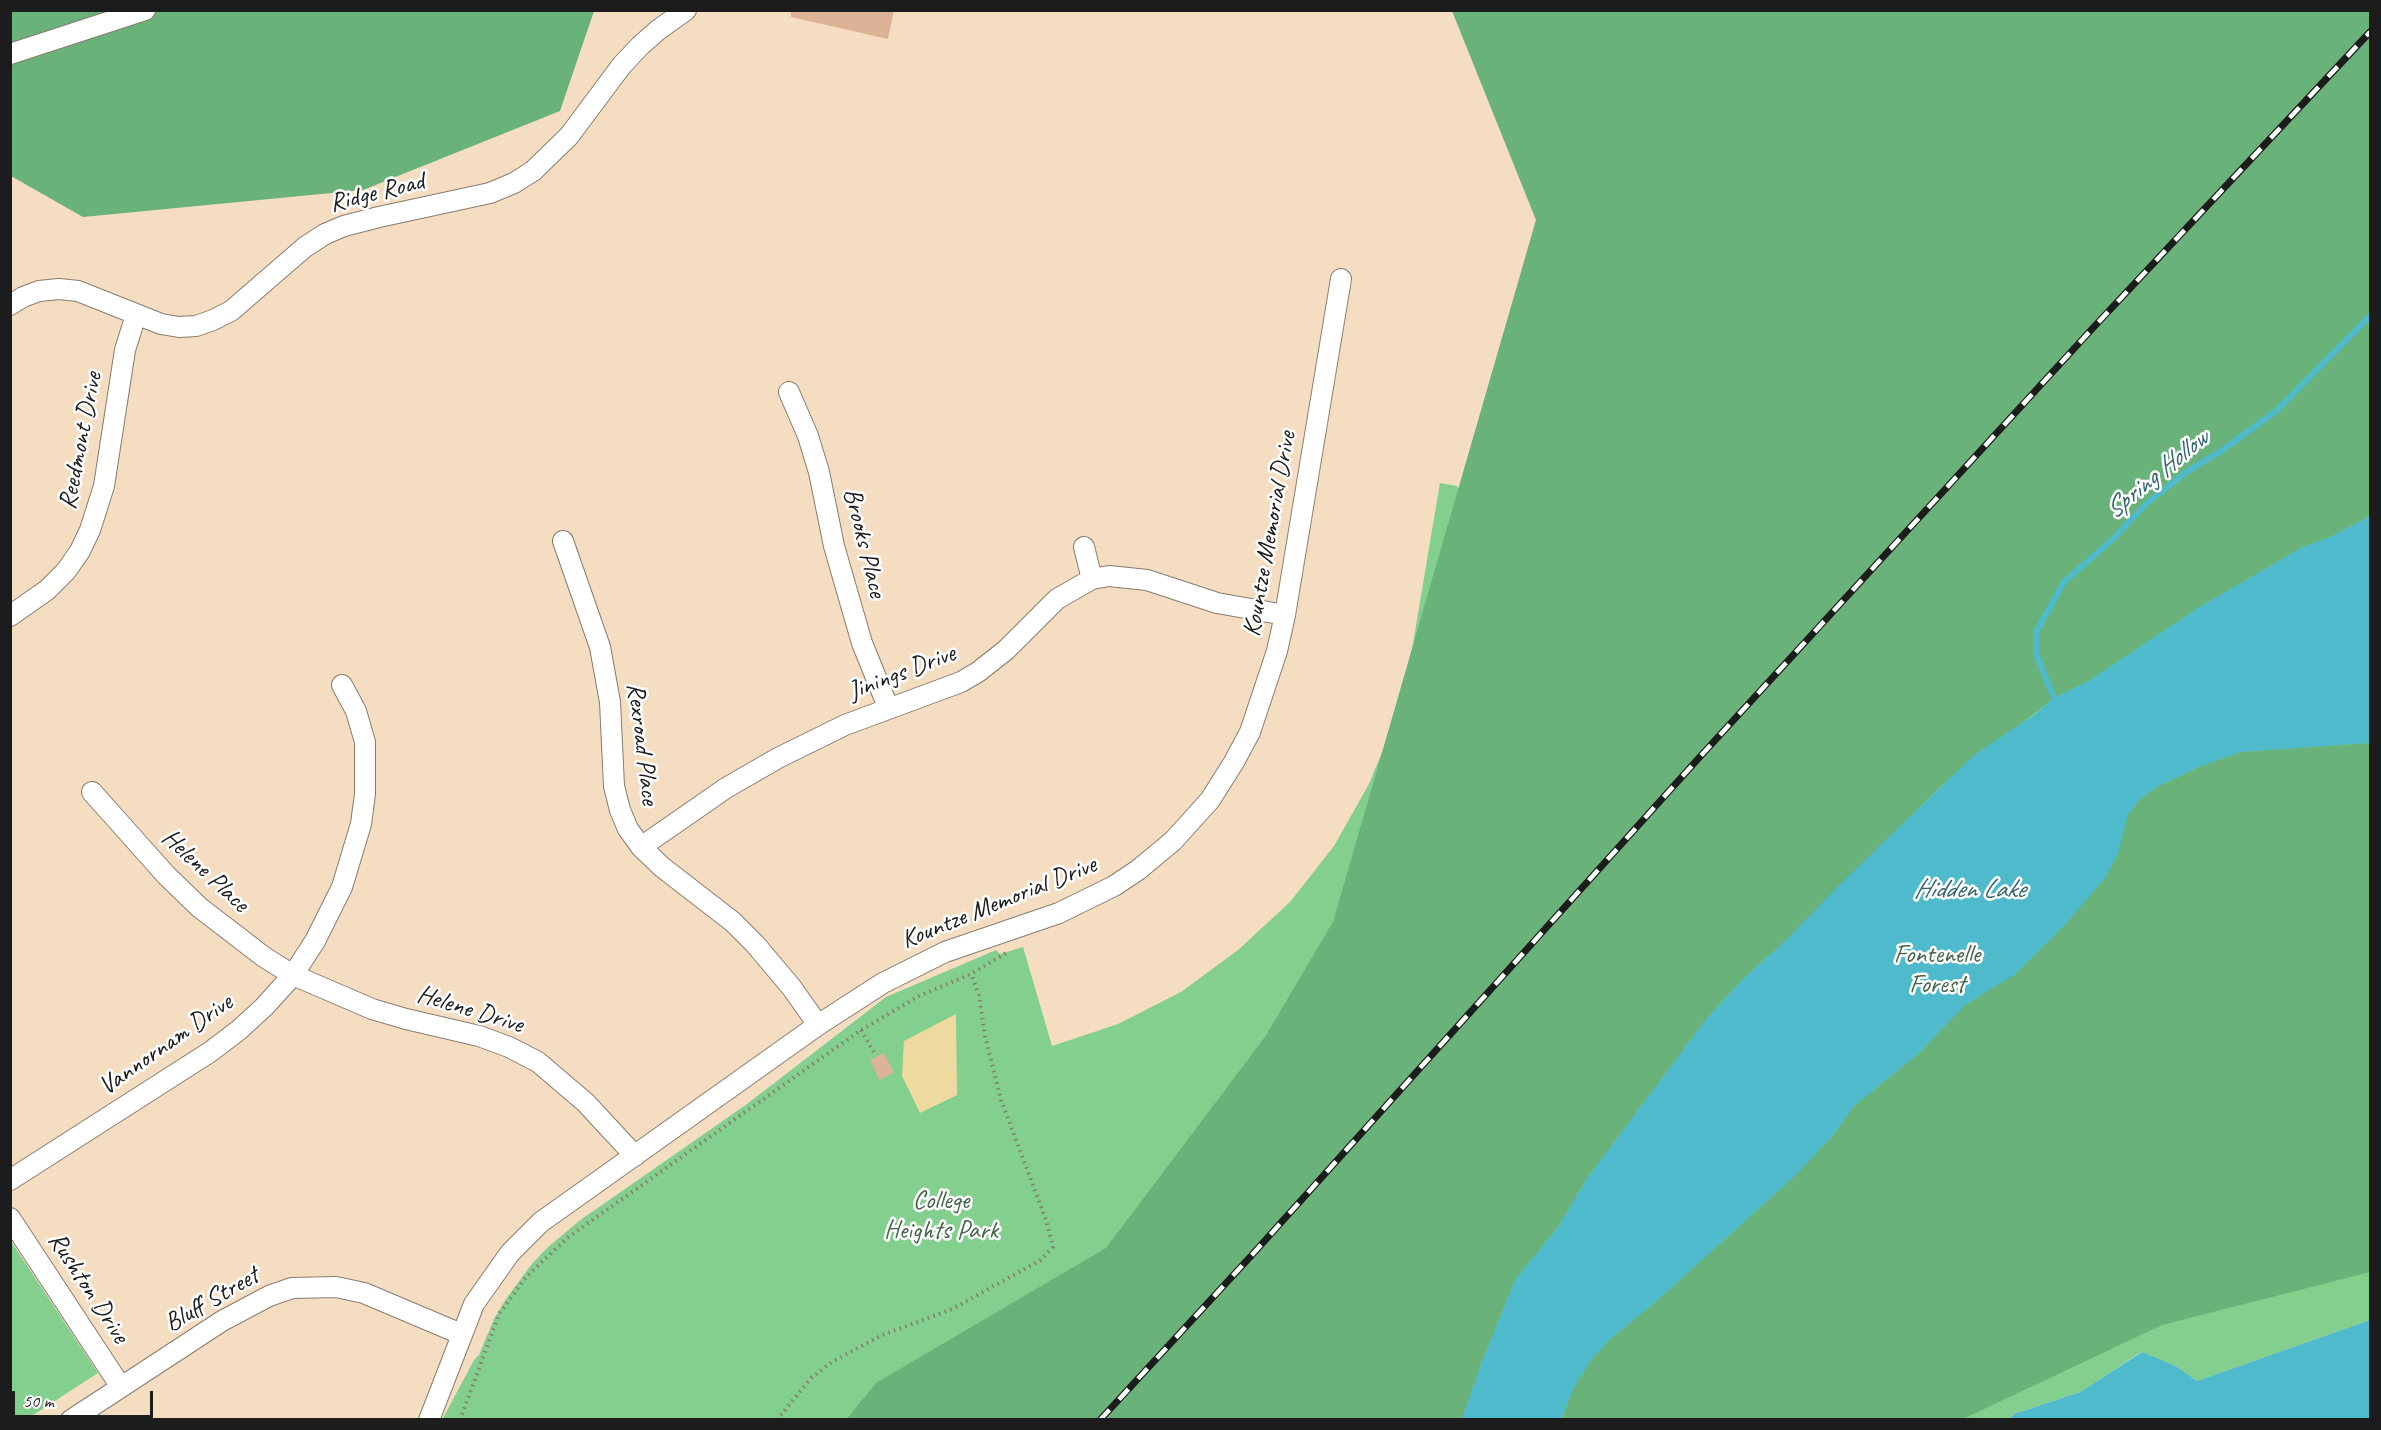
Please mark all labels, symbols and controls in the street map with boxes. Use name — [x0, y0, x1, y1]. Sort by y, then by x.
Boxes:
street label: Ridge Road — [326, 166, 428, 220]
street label: Reedmont Drive — [52, 370, 110, 512]
water label: Spring Hollow — [2099, 423, 2215, 527]
street label: Kountze Memorial Drive — [1237, 429, 1303, 639]
street label: Brooks Place — [835, 485, 893, 601]
street label: Jinings Drive — [844, 638, 960, 708]
street label: Rexroad Place — [619, 681, 665, 807]
street label: Helene Place — [155, 823, 255, 919]
street label: Kountze Memorial Drive — [897, 850, 1101, 956]
water label: Hidden Lake — [1913, 874, 2025, 906]
park label: Fontenelle Forest — [1894, 939, 1980, 1000]
street label: Helene Drive — [413, 979, 527, 1041]
street label: Vannornam Drive — [93, 987, 239, 1103]
park label: College Heights Park — [884, 1185, 998, 1246]
street label: Rushton Drive — [41, 1227, 135, 1349]
street label: Bluff Street — [159, 1261, 265, 1339]
scale bar — [15, 1379, 156, 1417]
text: 50 m — [23, 1390, 54, 1412]

